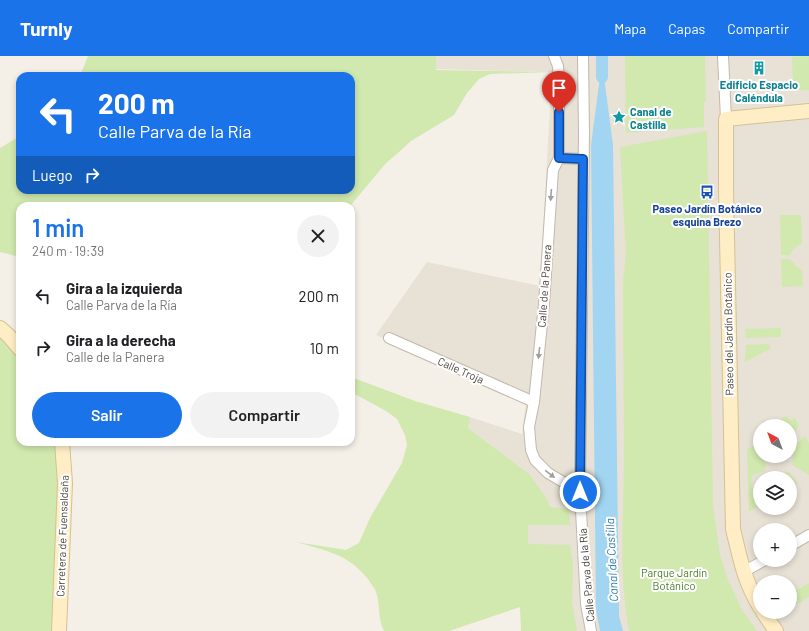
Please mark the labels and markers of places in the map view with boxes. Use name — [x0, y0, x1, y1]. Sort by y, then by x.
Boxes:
building icon: Edificio Espacio Caléndula — [751, 60, 767, 76]
pin — [542, 71, 576, 112]
place label: Edificio Espacio Caléndula — [720, 78, 798, 104]
place label: Canal de Castilla — [630, 105, 671, 131]
place icon: Canal de Castilla — [611, 109, 627, 125]
bus stop icon: Paseo Jardín Botánico esquina Brezo — [699, 184, 715, 200]
place label: Paseo Jardín Botánico esquina Brezo — [652, 202, 762, 228]

